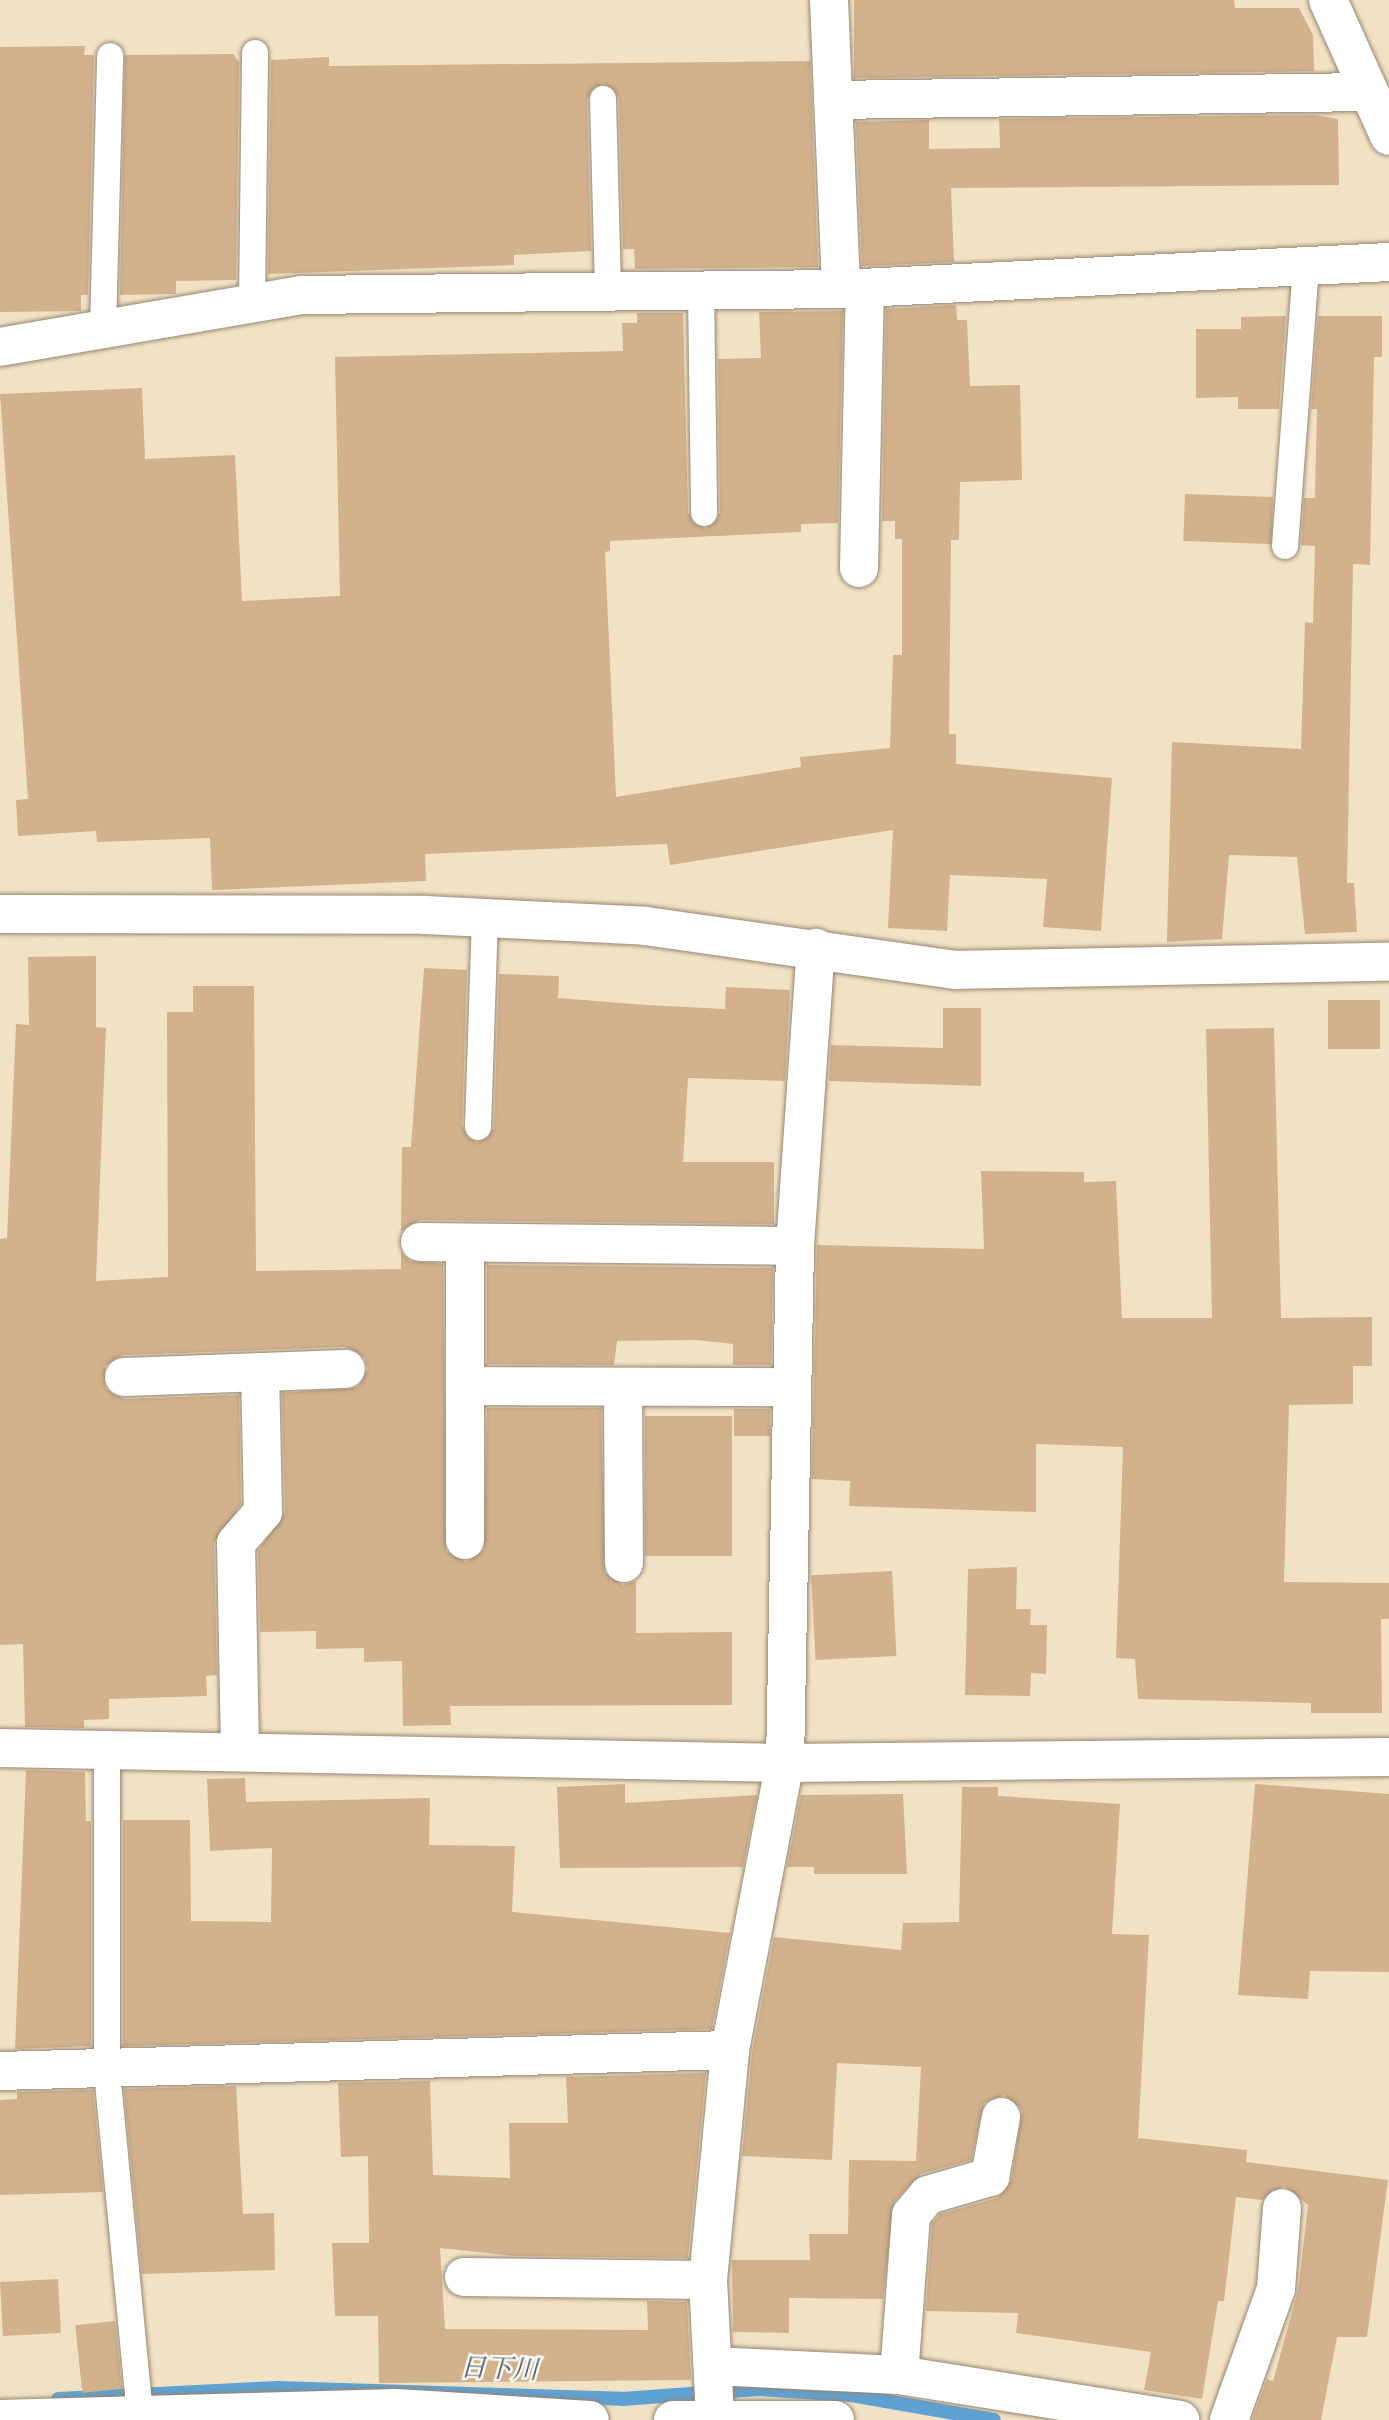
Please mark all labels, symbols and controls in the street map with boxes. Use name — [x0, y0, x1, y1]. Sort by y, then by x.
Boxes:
water label: 日下川 — [459, 2353, 539, 2387]

